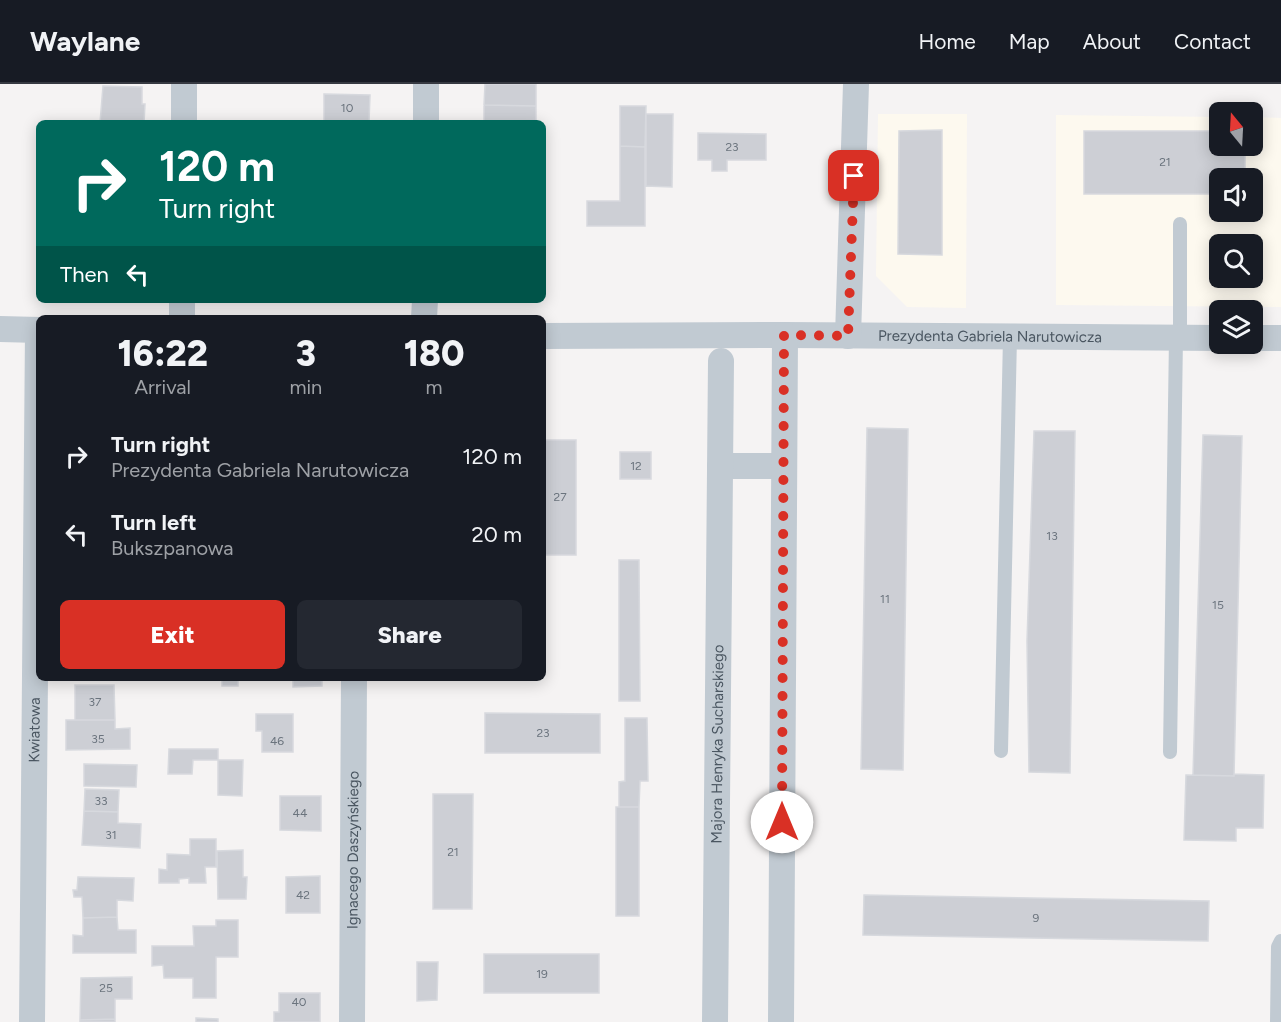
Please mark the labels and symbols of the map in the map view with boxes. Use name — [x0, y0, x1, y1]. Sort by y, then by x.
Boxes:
house number: 10 — [341, 101, 354, 115]
north arrow — [1209, 102, 1263, 156]
house number: 23 — [725, 140, 739, 154]
pin — [828, 150, 879, 201]
house number: 21 — [1159, 155, 1171, 169]
street label: Prezydenta Gabriela Narutowicza — [878, 327, 1102, 346]
house number: 12 — [630, 459, 642, 473]
house number: 27 — [553, 490, 567, 504]
house number: 13 — [1046, 529, 1058, 543]
house number: 11 — [880, 592, 890, 606]
house number: 15 — [1212, 598, 1224, 612]
street label: Majora Henryka Sucharskiego — [708, 644, 727, 844]
house number: 37 — [89, 695, 102, 709]
street label: Kwiatowa — [25, 697, 44, 763]
house number: 23 — [536, 726, 550, 740]
house number: 35 — [91, 732, 105, 746]
house number: 46 — [270, 734, 284, 748]
street label: Ignacego Daszyńskiego — [344, 770, 362, 929]
position arrow — [750, 790, 814, 854]
house number: 33 — [94, 794, 108, 808]
house number: 44 — [293, 806, 308, 820]
house number: 31 — [105, 828, 117, 842]
house number: 21 — [447, 845, 459, 859]
house number: 42 — [296, 888, 310, 902]
house number: 9 — [1033, 911, 1040, 925]
house number: 19 — [536, 967, 548, 981]
house number: 25 — [99, 981, 113, 995]
house number: 40 — [291, 995, 307, 1009]

